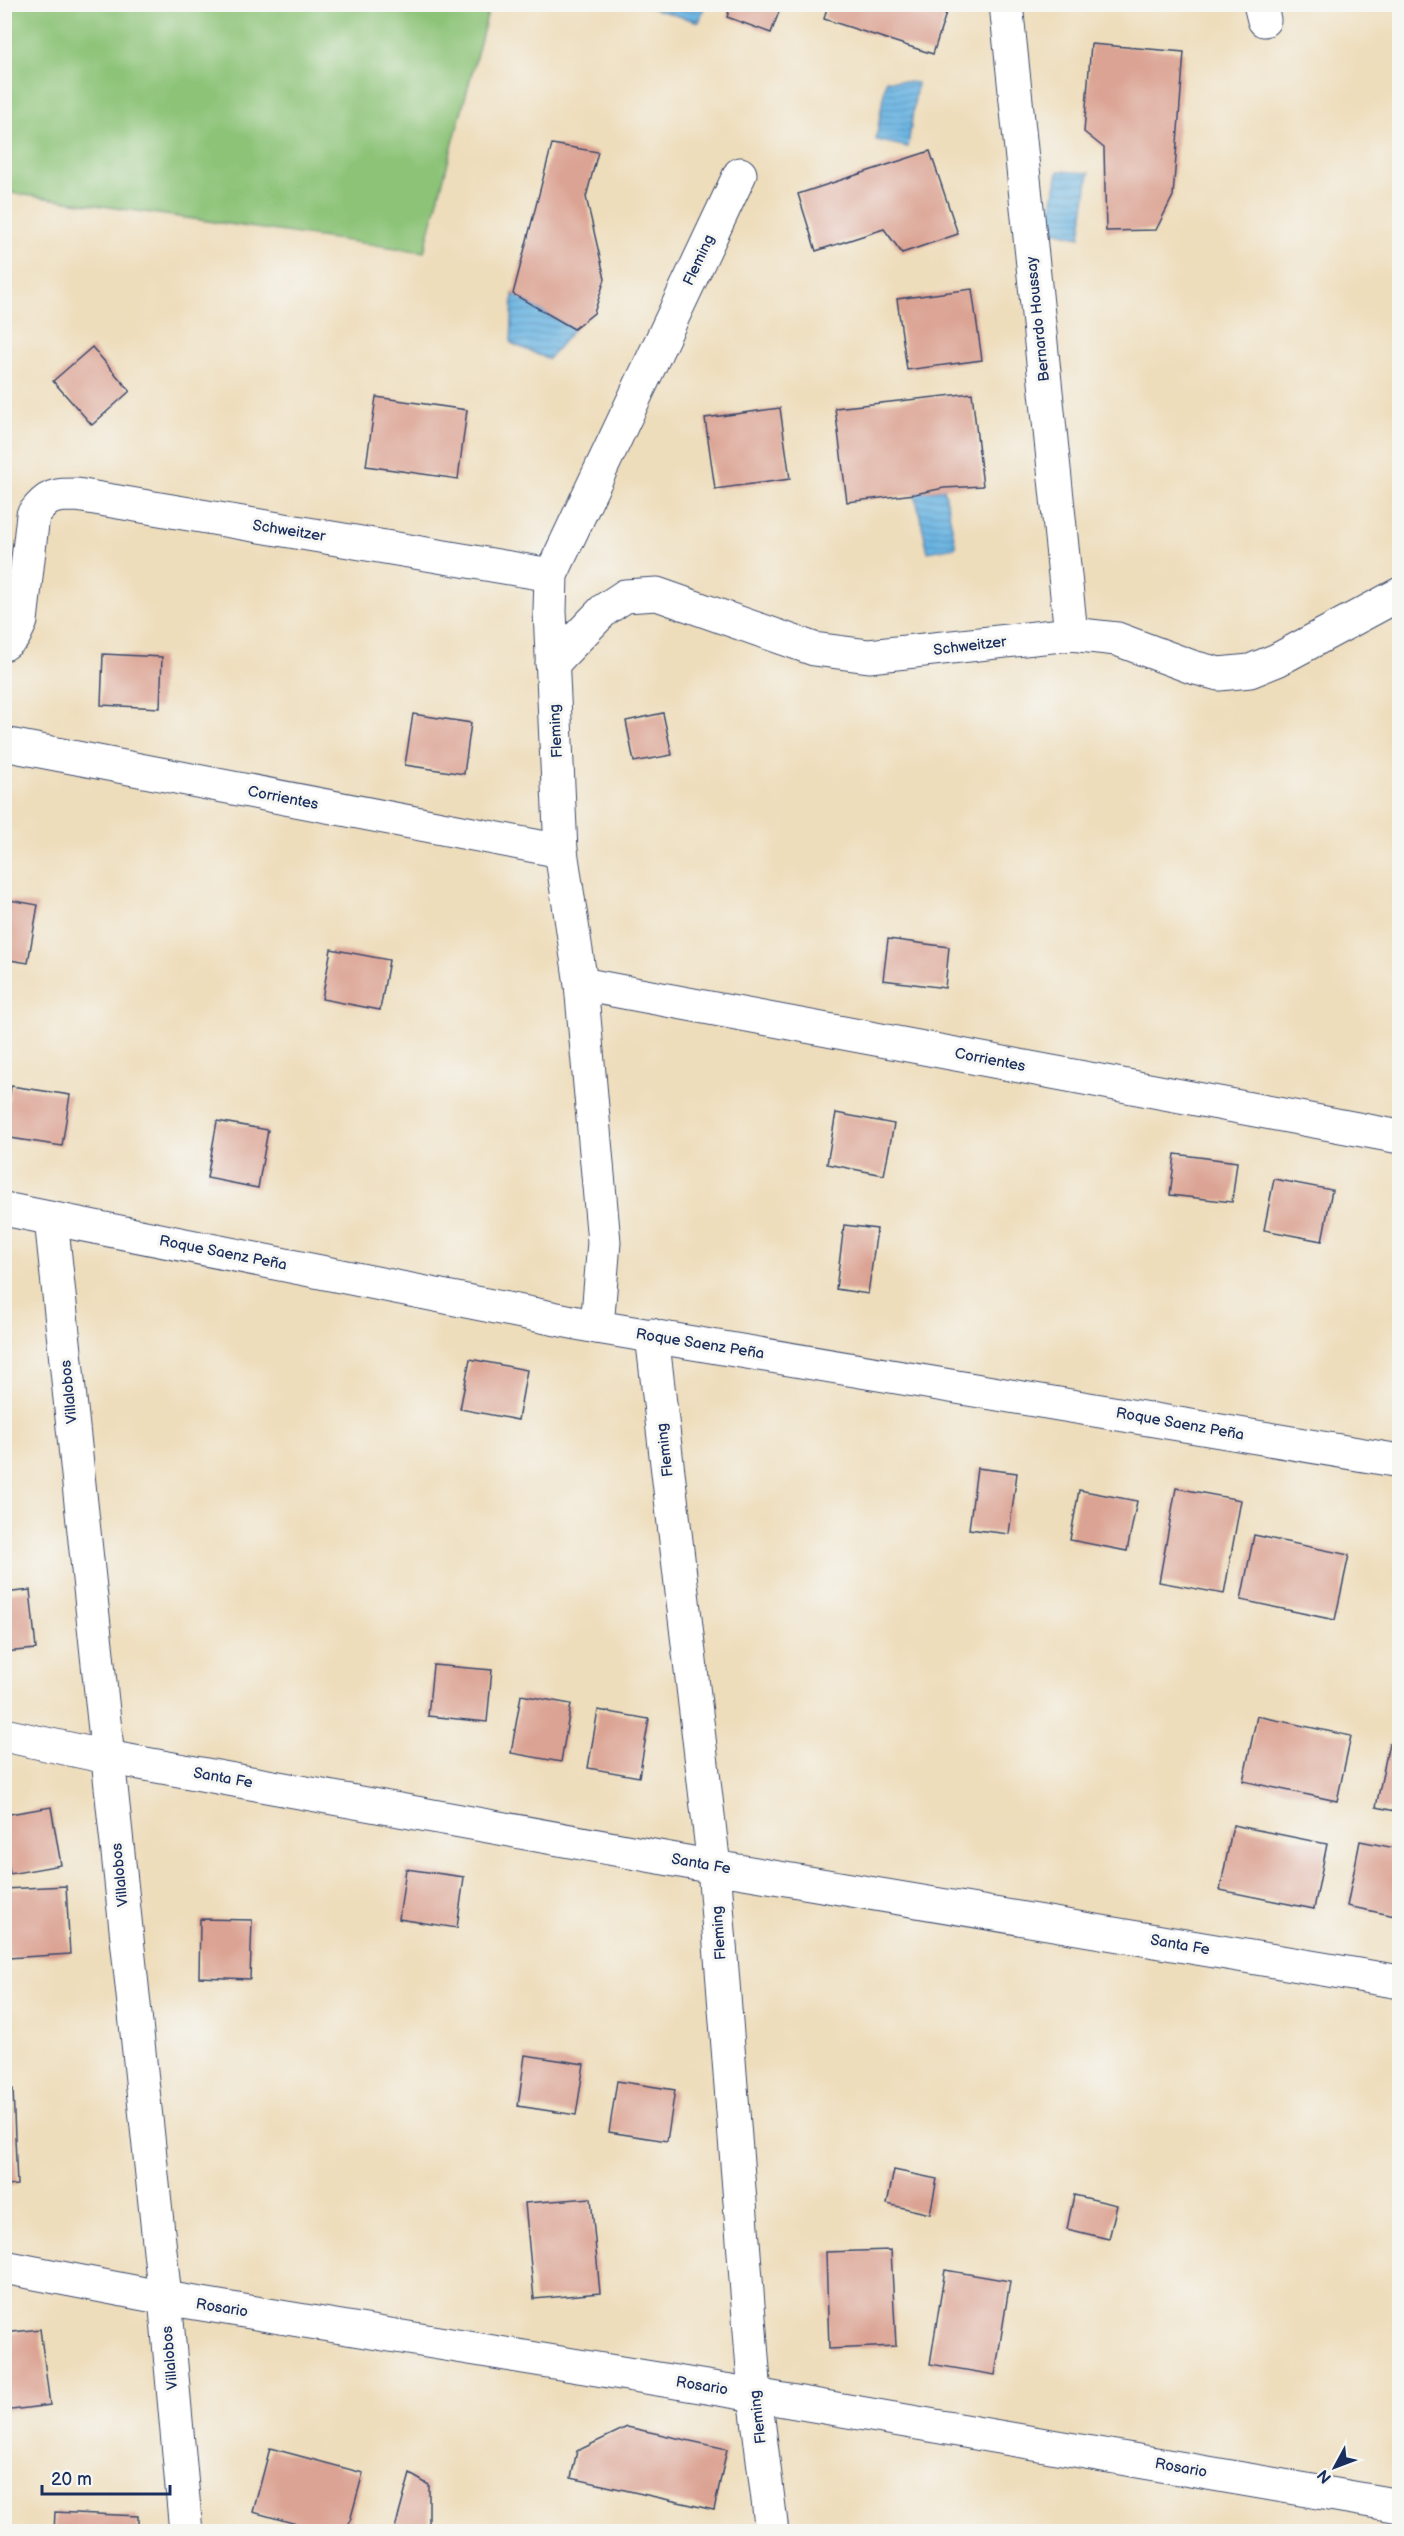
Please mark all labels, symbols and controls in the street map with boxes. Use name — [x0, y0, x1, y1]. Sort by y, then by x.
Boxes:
street label: Fleming — [679, 231, 719, 289]
street label: Bernardo Houssay — [1022, 255, 1054, 382]
street label: Schweitzer — [251, 516, 327, 546]
street label: Schweitzer — [932, 632, 1008, 660]
street label: Fleming — [545, 703, 567, 759]
street label: Corrientes — [246, 782, 320, 814]
street label: Corrientes — [953, 1044, 1027, 1076]
street label: Roque Saenz Peña — [157, 1231, 289, 1275]
street label: Roque Saenz Peña — [634, 1324, 766, 1364]
street label: Villalobos — [56, 1359, 82, 1425]
street label: Roque Saenz Peña — [1114, 1403, 1246, 1445]
street label: Fleming — [652, 1422, 678, 1478]
street label: Santa Fe — [192, 1763, 254, 1793]
street label: Villalobos — [107, 1842, 133, 1908]
street label: Santa Fe — [670, 1849, 732, 1879]
street label: Fleming — [708, 1905, 730, 1961]
street label: Santa Fe — [1149, 1930, 1211, 1960]
street label: Rosario — [195, 2295, 249, 2321]
street label: Villalobos — [158, 2325, 182, 2391]
street label: Rosario — [675, 2373, 729, 2399]
street label: Fleming — [745, 2389, 771, 2445]
north arrow — [1305, 2437, 1365, 2497]
street label: Rosario — [1153, 2454, 1209, 2482]
scale bar — [42, 2458, 170, 2496]
text: N — [1314, 2465, 1336, 2487]
text: 20 m — [51, 2469, 92, 2490]

